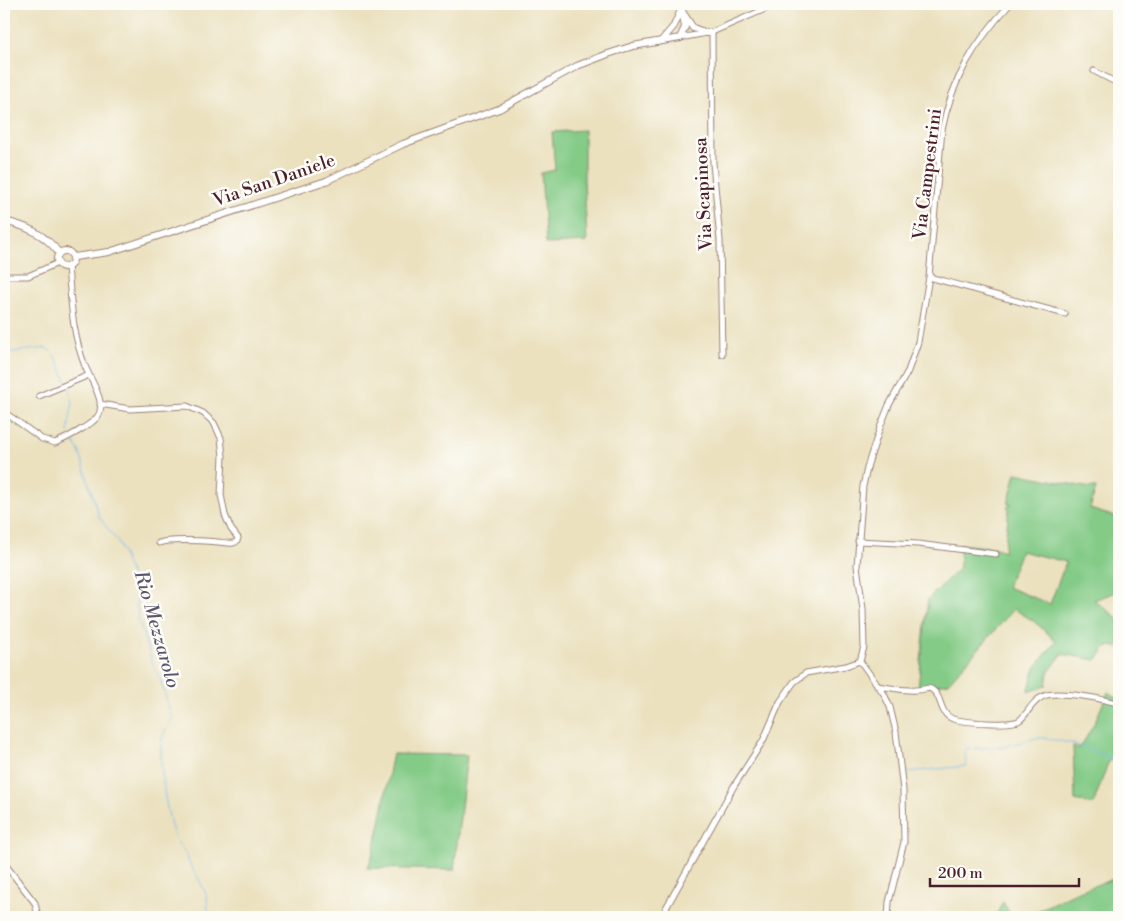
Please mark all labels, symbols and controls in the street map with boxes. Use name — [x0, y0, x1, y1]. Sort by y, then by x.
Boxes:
street label: Via Campestrini — [908, 107, 947, 242]
street label: Via Scapinosa — [689, 136, 718, 252]
street label: Via San Daniele — [209, 149, 338, 212]
water label: Rio Mezzarolo — [129, 567, 185, 691]
scale bar — [930, 856, 1079, 888]
text: 200 m — [938, 864, 983, 883]

